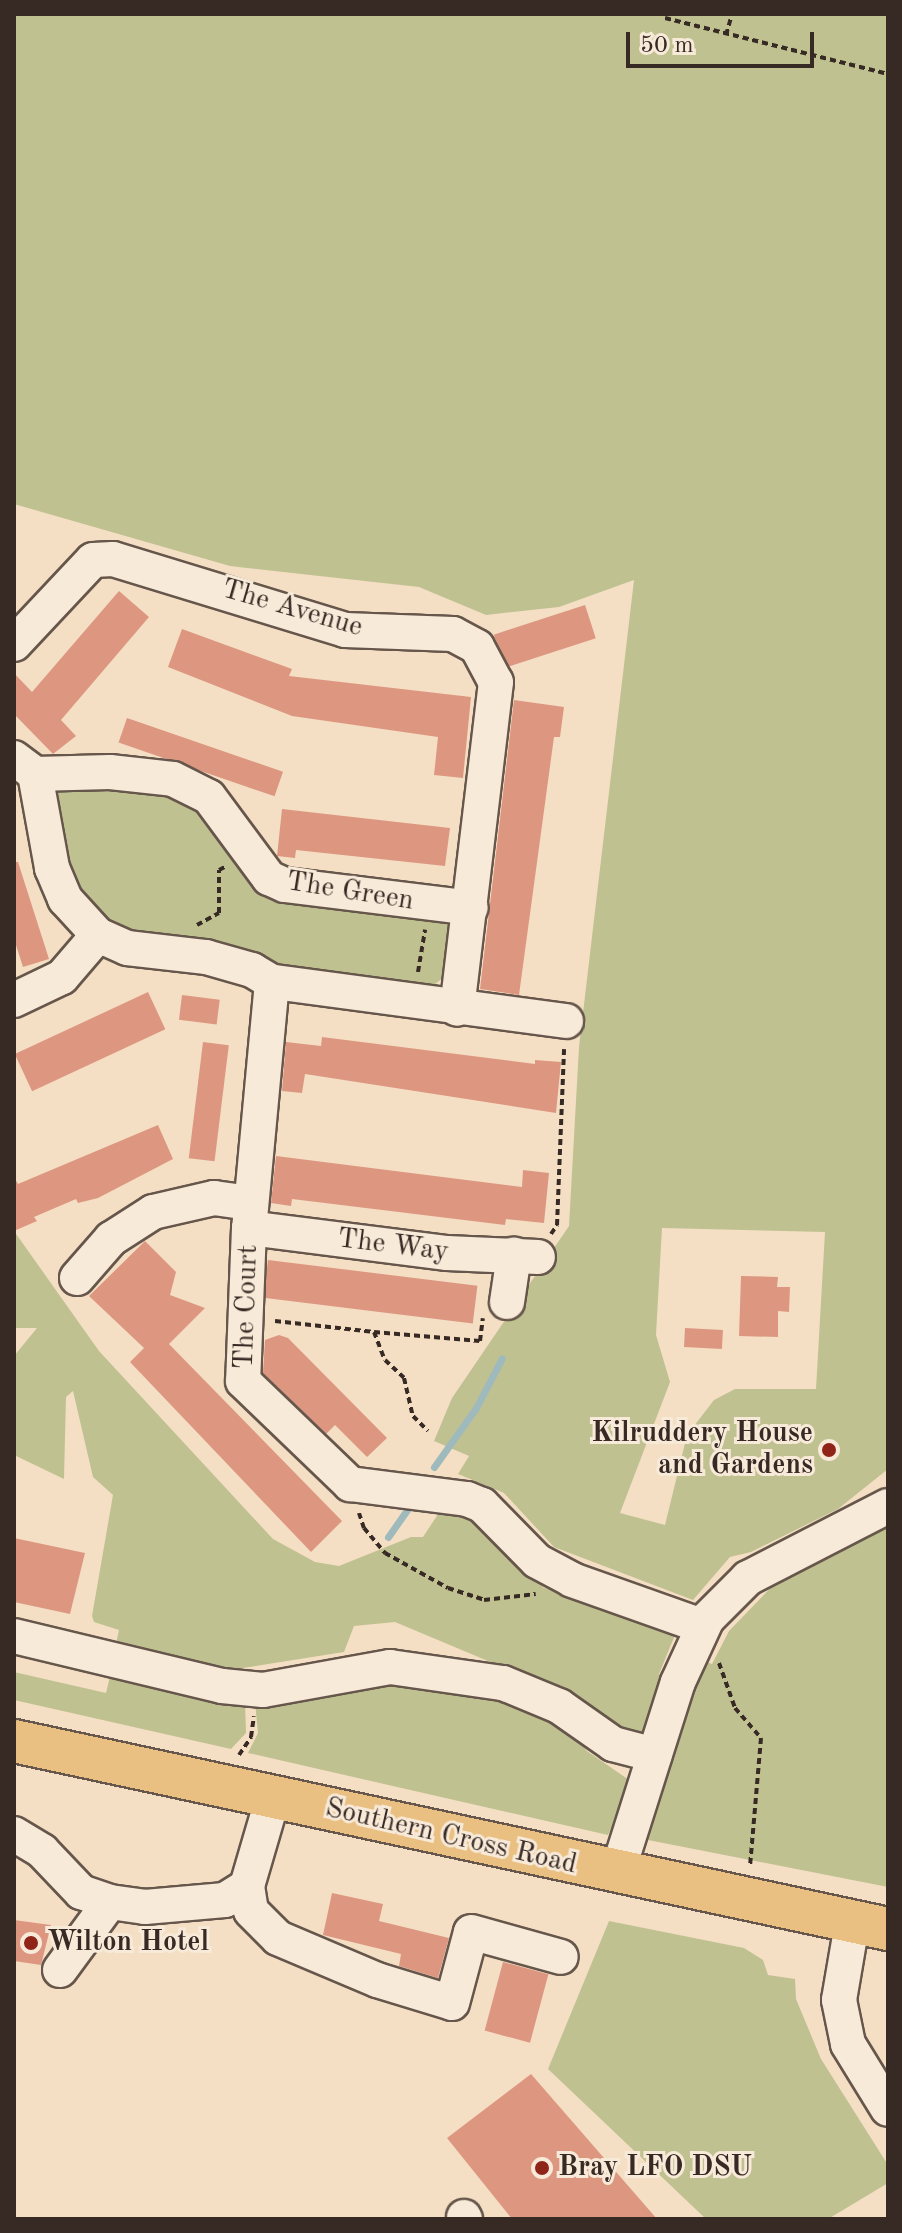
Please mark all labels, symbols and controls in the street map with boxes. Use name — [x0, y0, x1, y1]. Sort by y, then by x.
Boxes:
scale bar — [630, 16, 818, 66]
text: 50 m — [640, 34, 694, 58]
street label: The Avenue — [218, 573, 366, 645]
street label: The Green — [284, 865, 416, 919]
street label: The Way — [335, 1223, 451, 1269]
street label: The Court — [228, 1244, 266, 1370]
place label: Kilruddery House and Gardens — [591, 1417, 813, 1483]
marker: Kilruddery House and Gardens — [820, 1441, 838, 1459]
street label: Southern Cross Road — [322, 1792, 580, 1882]
place label: Wilton Hotel — [47, 1926, 209, 1960]
marker: Wilton Hotel — [22, 1934, 40, 1952]
place label: Bray LFO DSU — [558, 2151, 752, 2185]
marker: Bray LFO DSU — [533, 2159, 551, 2177]

